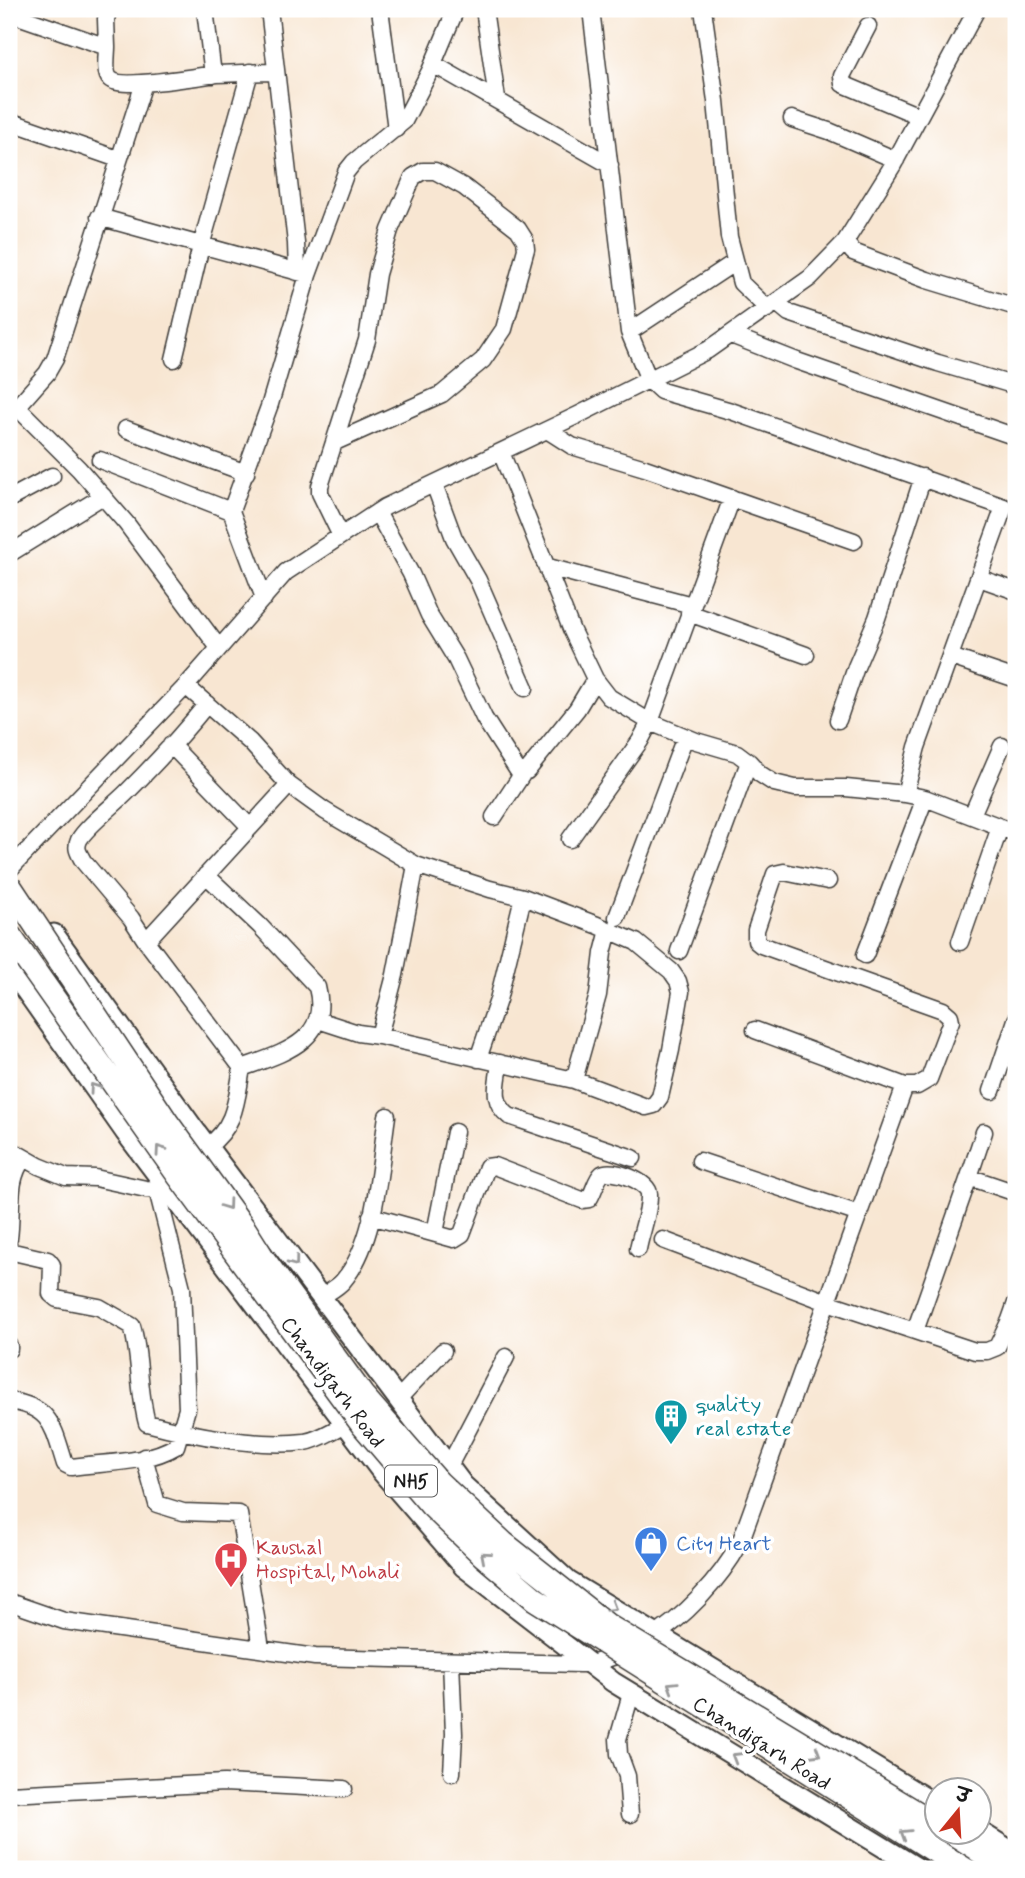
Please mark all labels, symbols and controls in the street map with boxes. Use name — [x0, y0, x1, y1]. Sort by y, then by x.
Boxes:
one-way arrow — [90, 1083, 102, 1096]
one-way arrow — [156, 1145, 168, 1158]
one-way arrow — [219, 1197, 231, 1210]
one-way arrow — [286, 1254, 299, 1267]
street label: Chandigarh Road — [272, 1311, 391, 1455]
place label: quality real estate — [696, 1391, 791, 1443]
building icon: quality real estate — [652, 1397, 690, 1446]
road number: NH5 — [385, 1466, 437, 1497]
shop icon: City Heart — [632, 1524, 670, 1573]
place label: City Heart — [676, 1530, 771, 1558]
place label: Kaushal Hospital, Mohali — [256, 1534, 400, 1586]
hospital icon: Kaushal Hospital, Mohali — [212, 1540, 250, 1589]
one-way arrow — [480, 1552, 493, 1564]
one-way arrow — [604, 1599, 617, 1612]
one-way arrow — [666, 1681, 679, 1694]
street label: Chandigarh Road — [686, 1690, 836, 1799]
one-way arrow — [808, 1745, 821, 1758]
one-way arrow — [730, 1753, 743, 1766]
north arrow — [923, 1776, 993, 1846]
text: उ — [951, 1782, 975, 1811]
one-way arrow — [900, 1829, 913, 1842]

